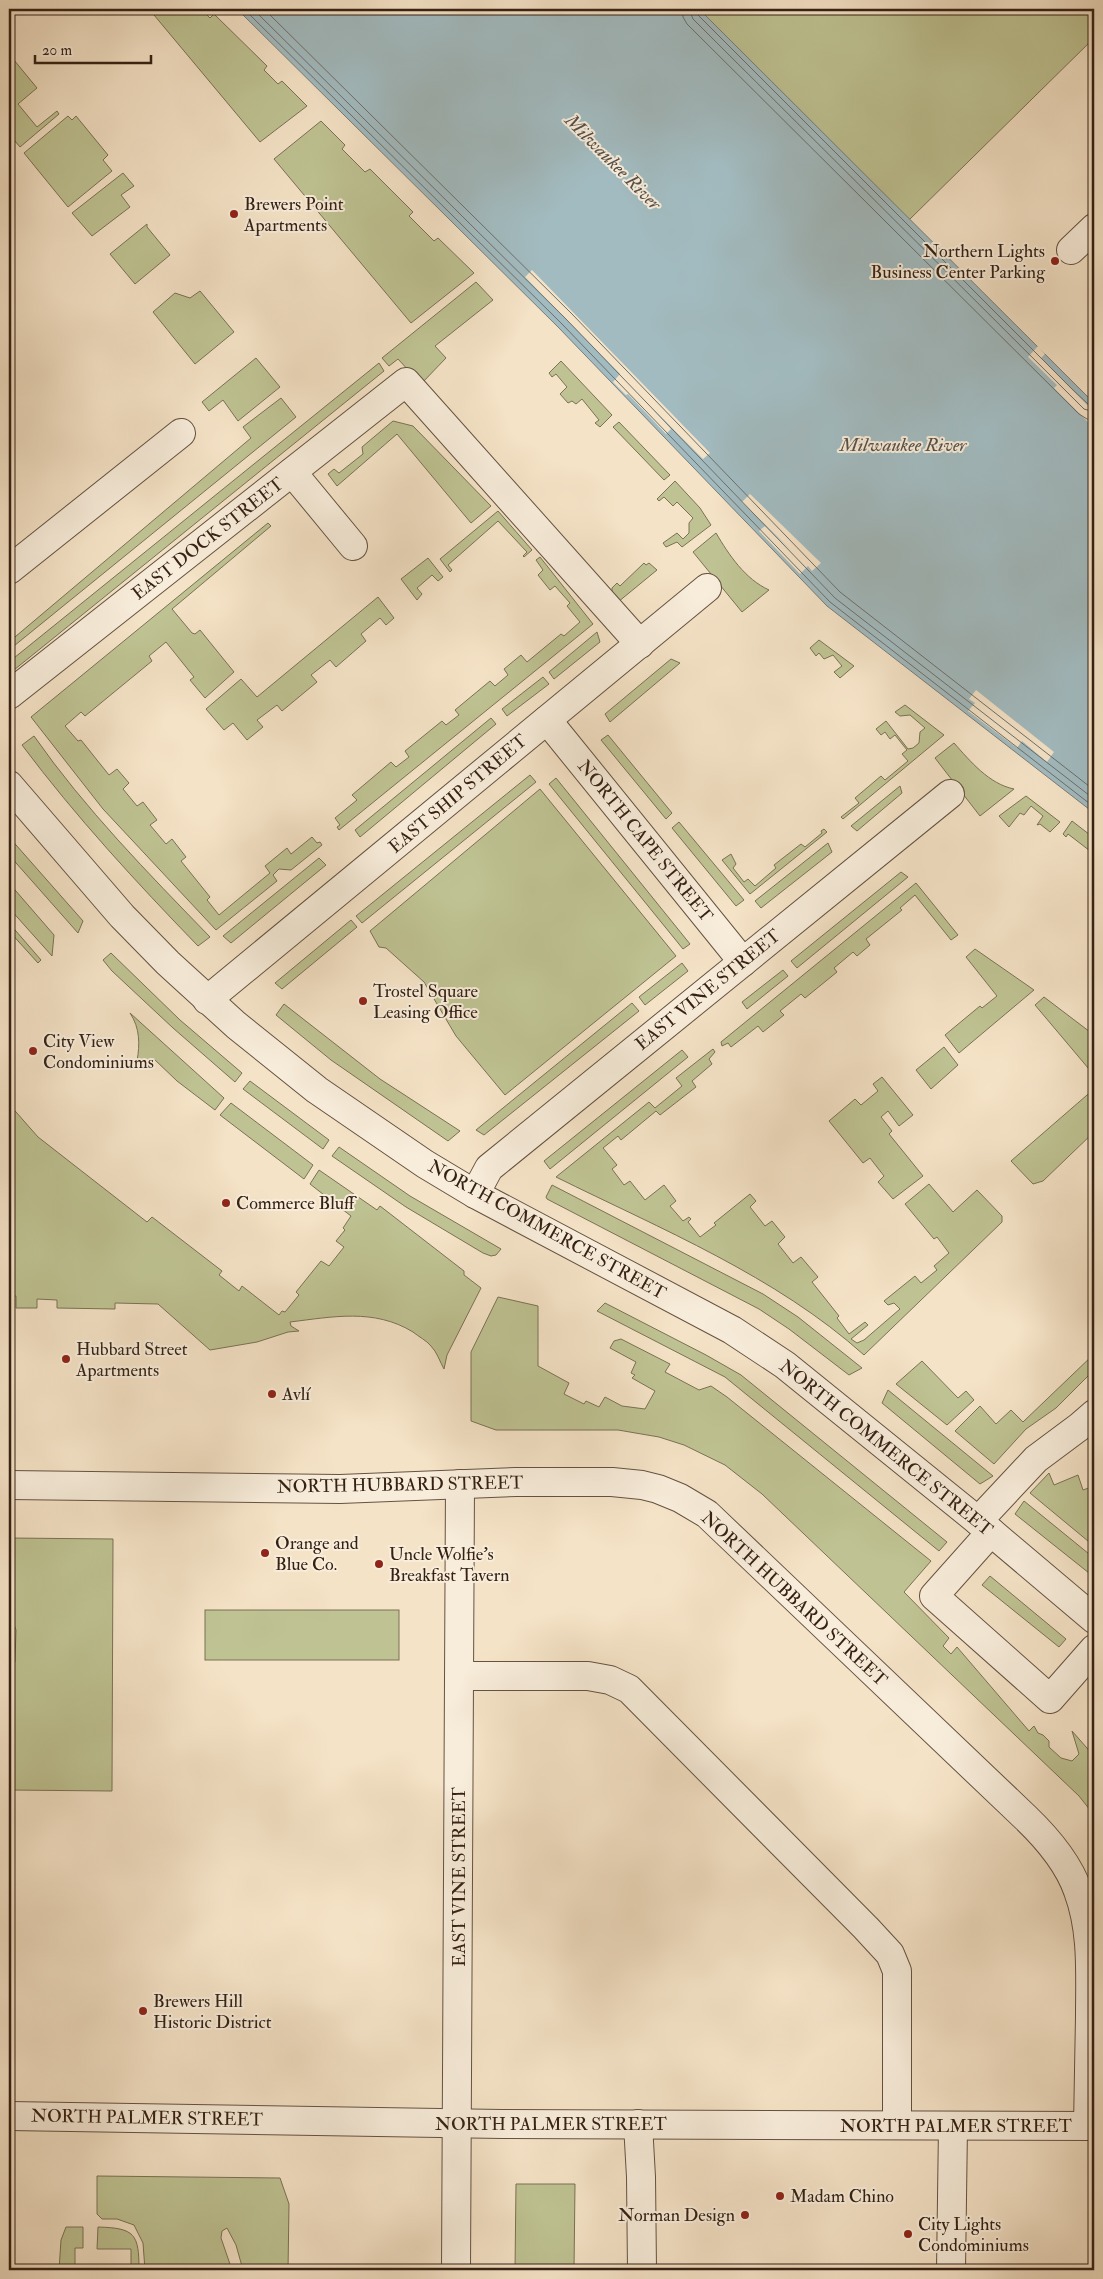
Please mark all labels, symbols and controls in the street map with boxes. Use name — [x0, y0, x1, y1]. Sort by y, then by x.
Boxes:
scale bar — [35, 32, 151, 64]
text: 20 m — [42, 41, 72, 60]
water label: Milwaukee River — [559, 108, 667, 216]
place label: Brewers Point Apartments — [243, 193, 344, 237]
marker: Brewers Point Apartments — [228, 208, 240, 220]
place label: Northern Lights Business Center Parking — [871, 240, 1046, 284]
marker: Northern Lights Business Center Parking — [1049, 255, 1061, 267]
water label: Milwaukee River — [839, 433, 967, 457]
street label: EAST DOCK STREET — [128, 472, 289, 605]
street label: EAST SHIP STREET — [384, 729, 532, 859]
street label: NORTH CAPE STREET — [572, 755, 718, 927]
street label: EAST VINE STREET — [631, 924, 786, 1056]
place label: Trostel Square Leasing Office — [373, 980, 478, 1024]
marker: Trostel Square Leasing Office — [357, 995, 369, 1007]
place label: City View Condominiums — [43, 1030, 154, 1074]
marker: City View Condominiums — [27, 1045, 39, 1057]
street label: NORTH COMMERCE STREET — [424, 1155, 670, 1305]
place label: Commerce Bluff — [236, 1192, 357, 1215]
marker: Commerce Bluff — [220, 1197, 232, 1209]
place label: Hubbard Street Apartments — [75, 1338, 188, 1382]
marker: Hubbard Street Apartments — [60, 1353, 72, 1365]
street label: NORTH COMMERCE STREET — [775, 1355, 998, 1542]
place label: Avlí — [281, 1383, 311, 1406]
marker: Avlí — [266, 1388, 278, 1400]
street label: NORTH HUBBARD STREET — [277, 1471, 524, 1499]
street label: NORTH HUBBARD STREET — [696, 1507, 892, 1692]
place label: Orange and Blue Co. — [275, 1532, 359, 1576]
place label: Uncle Wolfie's Breakfast Tavern — [389, 1543, 509, 1587]
marker: Orange and Blue Co. — [259, 1547, 271, 1559]
marker: Uncle Wolfie's Breakfast Tavern — [373, 1558, 385, 1570]
street label: EAST VINE STREET — [448, 1786, 471, 1967]
place label: Brewers Hill Historic District — [153, 1990, 272, 2034]
marker: Brewers Hill Historic District — [137, 2005, 149, 2017]
street label: NORTH PALMER STREET — [31, 2104, 264, 2132]
street label: NORTH PALMER STREET — [435, 2113, 668, 2136]
street label: NORTH PALMER STREET — [840, 2115, 1073, 2138]
place label: Madam Chino — [790, 2185, 894, 2208]
marker: Madam Chino — [774, 2190, 786, 2202]
place label: Norman Design — [618, 2204, 735, 2227]
marker: Norman Design — [739, 2209, 751, 2221]
place label: City Lights Condominiums — [918, 2213, 1029, 2257]
marker: City Lights Condominiums — [902, 2228, 914, 2240]

